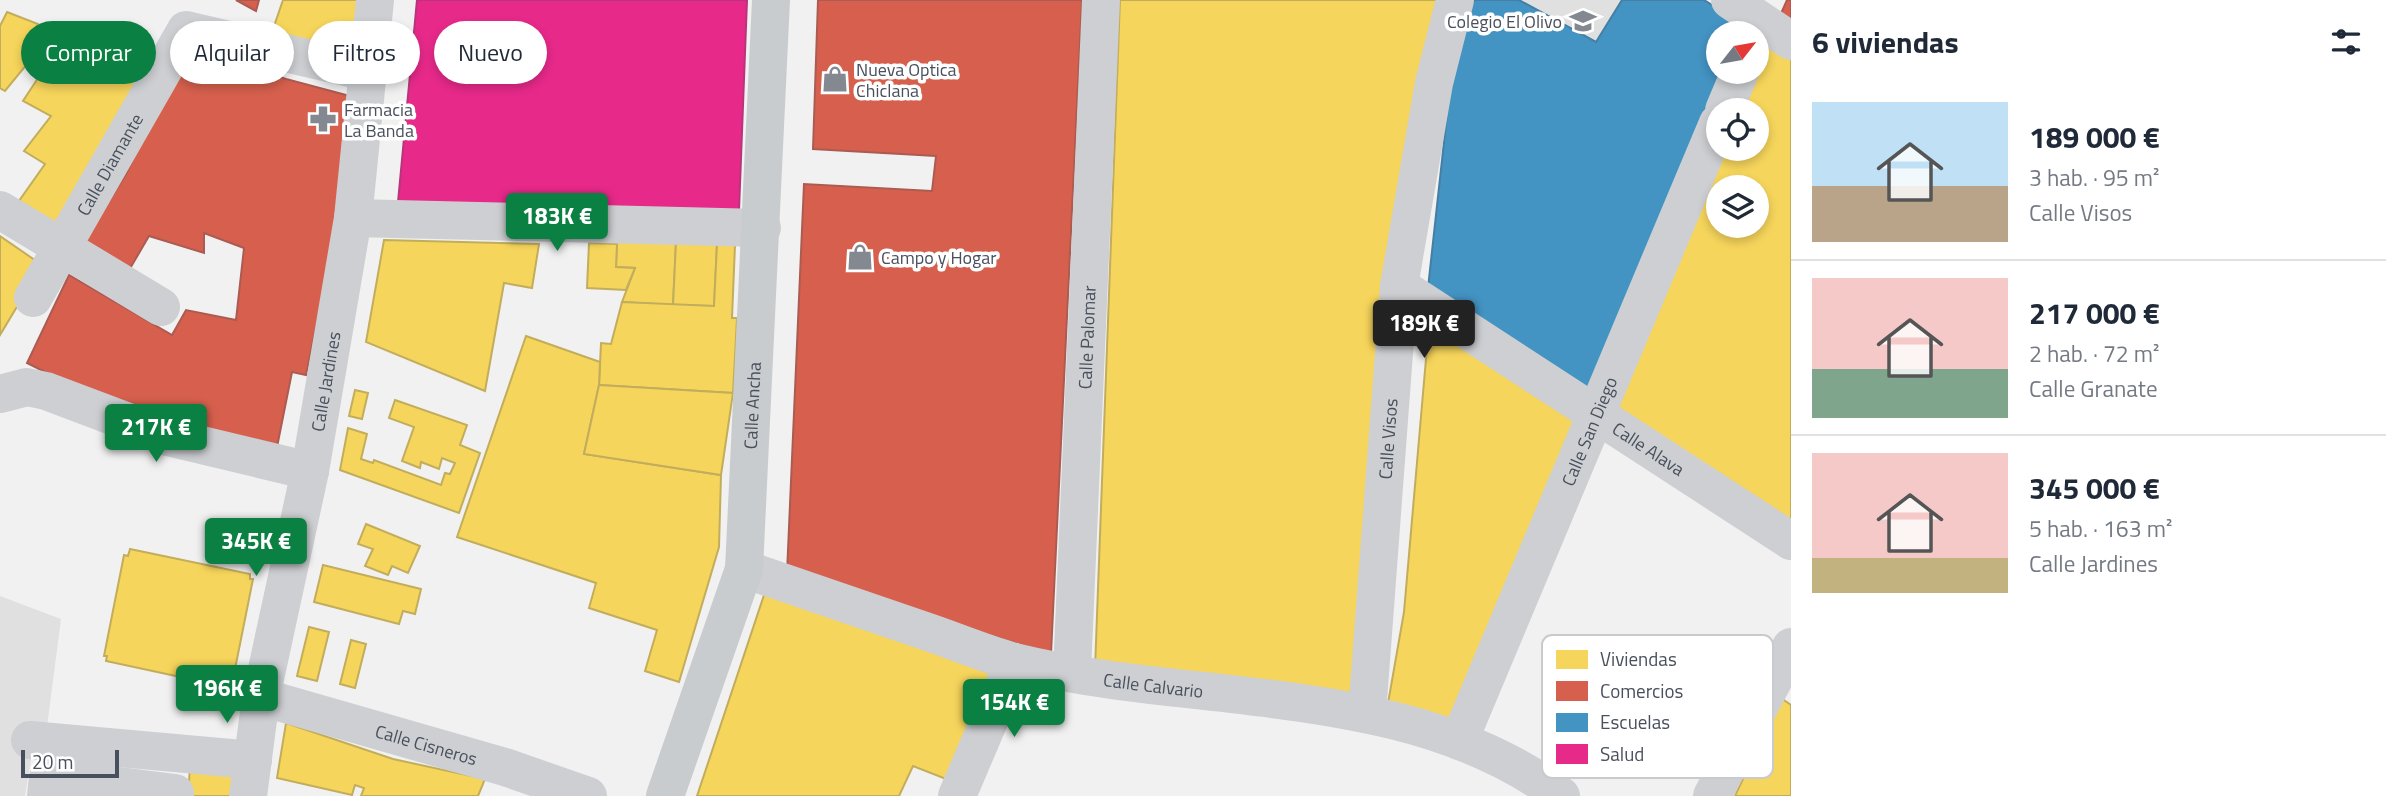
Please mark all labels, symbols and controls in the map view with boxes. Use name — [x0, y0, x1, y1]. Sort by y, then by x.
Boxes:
school or university icon: Colegio El Olivo — [1568, 6, 1598, 36]
place label: Colegio El Olivo — [1447, 8, 1562, 35]
text: 6 viviendas — [1812, 19, 1959, 65]
chip: Comprar — [21, 21, 156, 84]
chip: Alquilar — [170, 21, 294, 84]
chip: Filtros — [308, 21, 420, 84]
chip: Nuevo — [434, 21, 547, 84]
north arrow — [1706, 21, 1769, 84]
map controls — [1706, 21, 1769, 238]
icon: filters — [2327, 23, 2365, 61]
place label: Nueva Optica Chiclana — [856, 56, 957, 104]
shop icon: Nueva Optica Chiclana — [820, 64, 850, 94]
place label: Farmacia La Banda — [344, 96, 414, 144]
button: locate — [1706, 98, 1769, 161]
pharmacy icon: Farmacia La Banda — [308, 104, 338, 134]
street label: Calle Diamante — [69, 108, 149, 220]
text: 189 000 € — [2029, 114, 2160, 160]
icon: home — [1868, 130, 1952, 214]
text: 3 hab. · 95 m² — [2029, 160, 2159, 195]
button: layers — [1706, 175, 1769, 238]
pin: 183K € — [500, 194, 614, 253]
text: Calle Visos — [2029, 195, 2132, 230]
text: 183K € — [522, 198, 592, 233]
shop icon: Campo y Hogar — [845, 242, 875, 272]
place label: Campo y Hogar — [881, 244, 997, 271]
street label: Calle Palomar — [1071, 285, 1102, 390]
text: 217 000 € — [2029, 290, 2160, 336]
pin: 189K € — [1367, 300, 1481, 360]
text: 189K € — [1389, 305, 1459, 340]
icon: home — [1868, 306, 1952, 390]
street label: Calle Jardines — [303, 329, 347, 433]
text: 2 hab. · 72 m² — [2029, 336, 2159, 371]
street label: Calle Ancha — [736, 361, 767, 450]
text: Calle Granate — [2029, 371, 2158, 406]
street label: Calle San Diego — [1554, 372, 1624, 490]
street label: Calle Visos — [1371, 397, 1404, 480]
pin: 217K € — [99, 405, 213, 464]
text: 217K € — [121, 409, 191, 444]
street label: Calle Alava — [1607, 415, 1690, 482]
text: 345 000 € — [2029, 465, 2160, 511]
icon: home — [1868, 481, 1952, 565]
text: 5 hab. · 163 m² — [2029, 511, 2172, 546]
pin: 345K € — [199, 518, 313, 578]
text: 345K € — [221, 523, 291, 558]
text: Calle Jardines — [2029, 546, 2158, 581]
legend — [1542, 635, 1773, 778]
text: Viviendas — [1600, 644, 1677, 673]
street label: Calle Calvario — [1102, 665, 1205, 704]
pin: 196K € — [170, 666, 284, 725]
text: 196K € — [192, 670, 262, 705]
text: Comercios — [1600, 676, 1684, 705]
pin: 154K € — [957, 680, 1071, 739]
text: 154K € — [979, 684, 1049, 719]
text: Escuelas — [1600, 707, 1670, 736]
street label: Calle Cisneros — [372, 717, 481, 772]
text: Salud — [1600, 739, 1644, 768]
scale bar — [21, 747, 119, 779]
text: 20 m — [32, 747, 73, 776]

